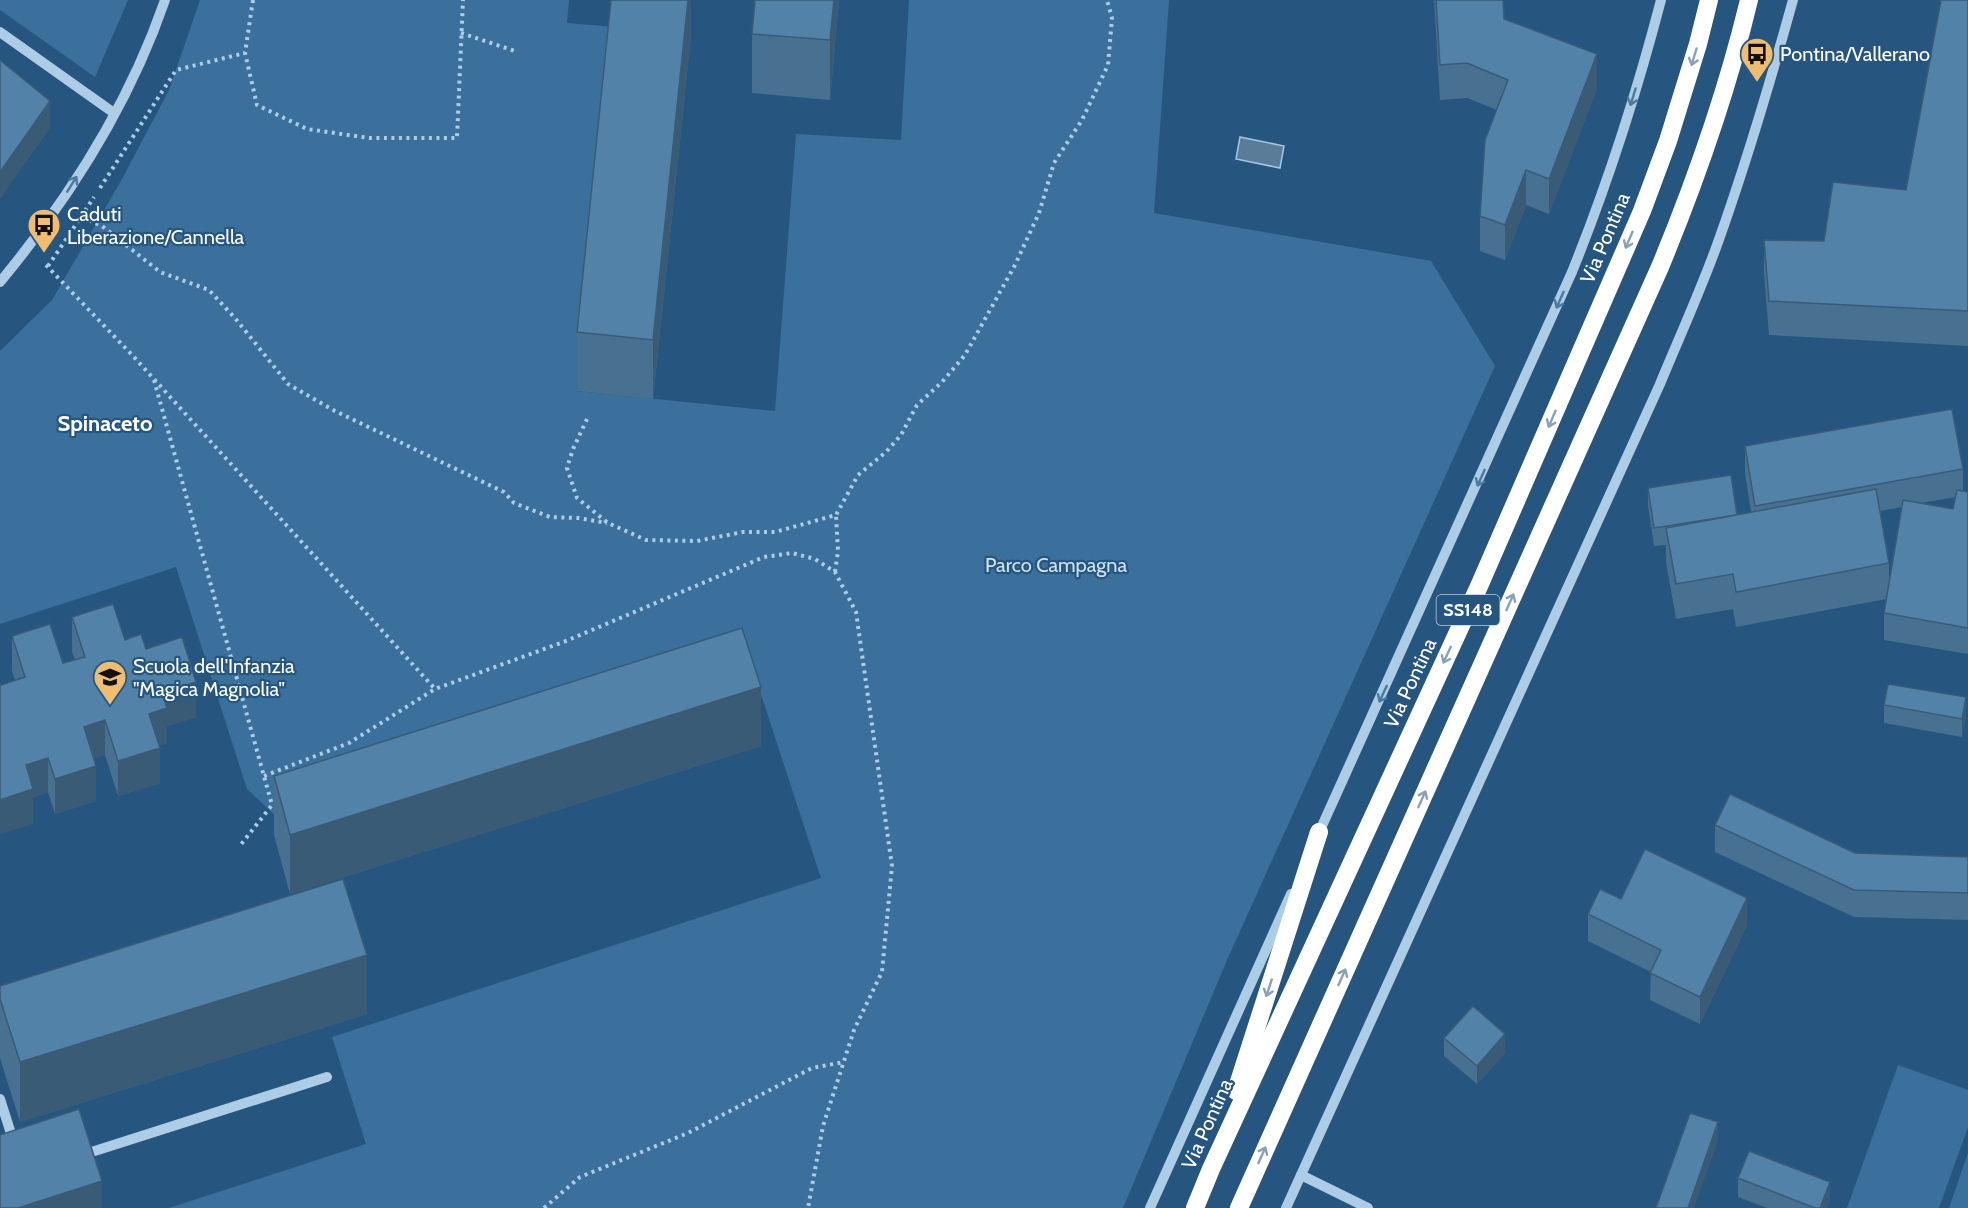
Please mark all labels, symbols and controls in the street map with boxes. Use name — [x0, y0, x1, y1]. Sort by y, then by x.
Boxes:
bus stop icon: Pontina/Vallerano — [1739, 36, 1775, 83]
place label: Pontina/Vallerano — [1780, 42, 1930, 66]
one-way arrow — [1688, 47, 1699, 66]
one-way arrow — [1627, 87, 1638, 106]
one-way arrow — [66, 176, 78, 193]
street label: Via Pontina — [1575, 189, 1635, 287]
place label: Caduti Liberazione/Cannella — [67, 202, 245, 249]
bus stop icon: Caduti Liberazione/Cannella — [26, 207, 62, 254]
one-way arrow — [1623, 231, 1635, 249]
one-way arrow — [1554, 290, 1565, 308]
district label: Spinaceto — [58, 410, 152, 437]
one-way arrow — [1546, 410, 1557, 428]
one-way arrow — [1475, 468, 1486, 486]
park label: Parco Campagna — [985, 553, 1127, 577]
one-way arrow — [1505, 593, 1516, 611]
road number: SS148 — [1436, 595, 1500, 625]
street label: Via Pontina — [1379, 634, 1441, 732]
one-way arrow — [1441, 646, 1453, 664]
place label: Scuola dell'Infanzia "Magica Magnolia" — [133, 654, 295, 701]
school or university icon: Scuola dell'Infanzia "Magica Magnolia" — [92, 659, 128, 706]
one-way arrow — [1376, 684, 1388, 702]
one-way arrow — [1417, 790, 1428, 808]
one-way arrow — [1337, 968, 1348, 986]
one-way arrow — [1263, 978, 1274, 997]
street label: Via Pontina — [1176, 1075, 1238, 1173]
one-way arrow — [1257, 1146, 1269, 1164]

